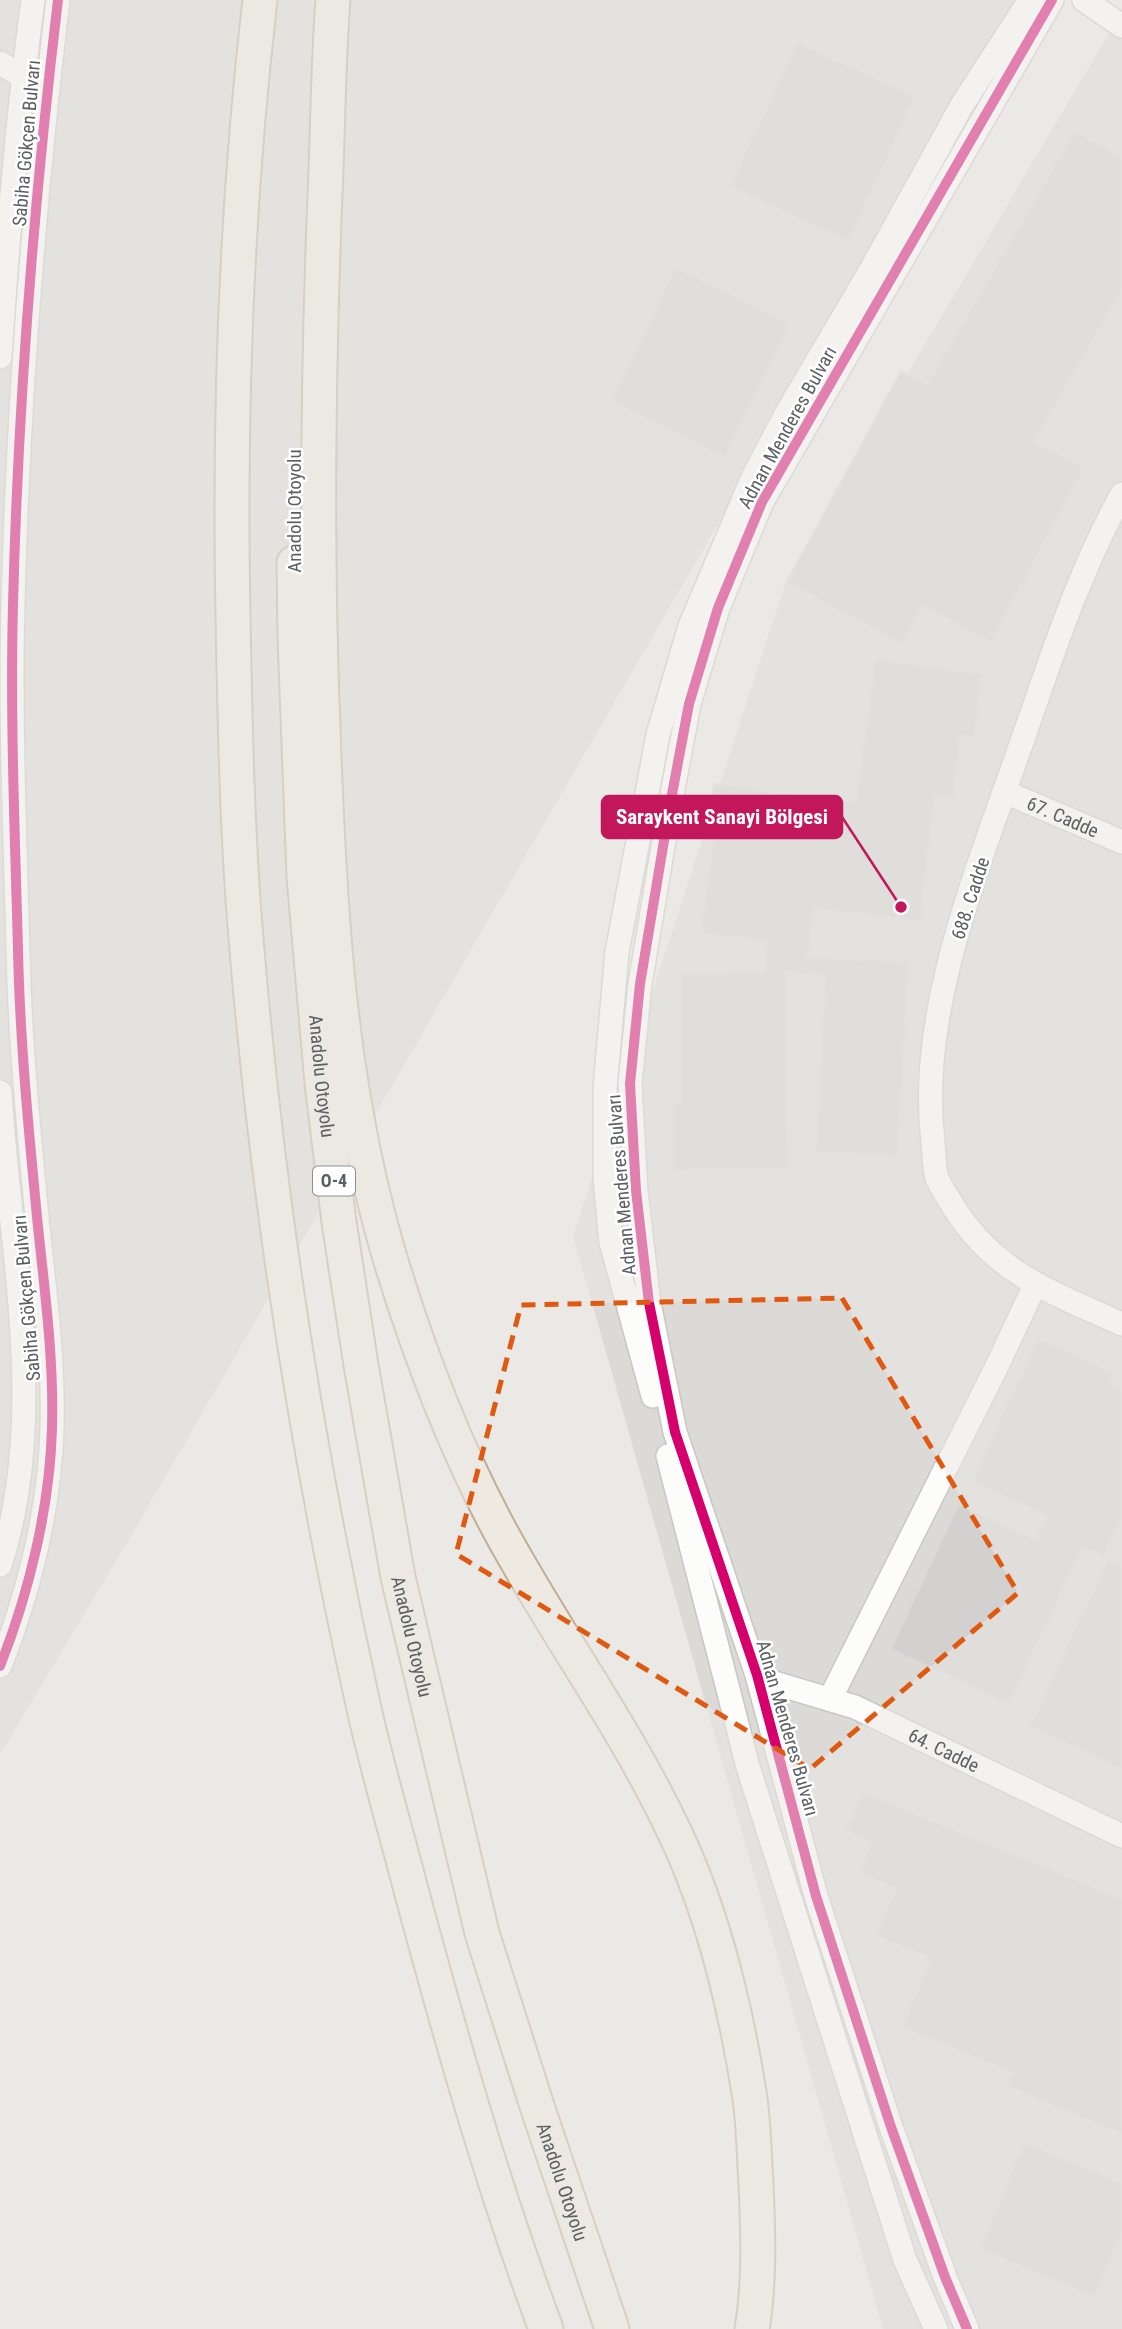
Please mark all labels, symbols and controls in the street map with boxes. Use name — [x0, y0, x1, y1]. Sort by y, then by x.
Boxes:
street label: Sabiha Gökçen Bulvarı — [8, 59, 45, 227]
street label: Adnan Menderes Bulvarı — [733, 342, 842, 512]
street label: Anadolu Otoyolu — [283, 449, 306, 573]
street label: 67. Cadde — [1023, 792, 1102, 843]
callout: Saraykent Sanayi Bölgesi — [602, 796, 842, 838]
text: Saraykent Sanayi Bölgesi — [616, 805, 828, 829]
street label: 688. Cadde — [946, 854, 995, 942]
street label: Anadolu Otoyolu — [304, 1014, 340, 1139]
street label: Adnan Menderes Bulvarı — [602, 1093, 641, 1277]
road number: O-4 — [313, 1166, 355, 1196]
street label: Sabiha Gökçen Bulvarı — [8, 1214, 45, 1382]
street label: Anadolu Otoyolu — [386, 1574, 437, 1699]
street label: Adnan Menderes Bulvarı — [751, 1638, 824, 1819]
street label: 64. Cadde — [905, 1724, 983, 1777]
street label: Anadolu Otoyolu — [531, 2120, 593, 2244]

